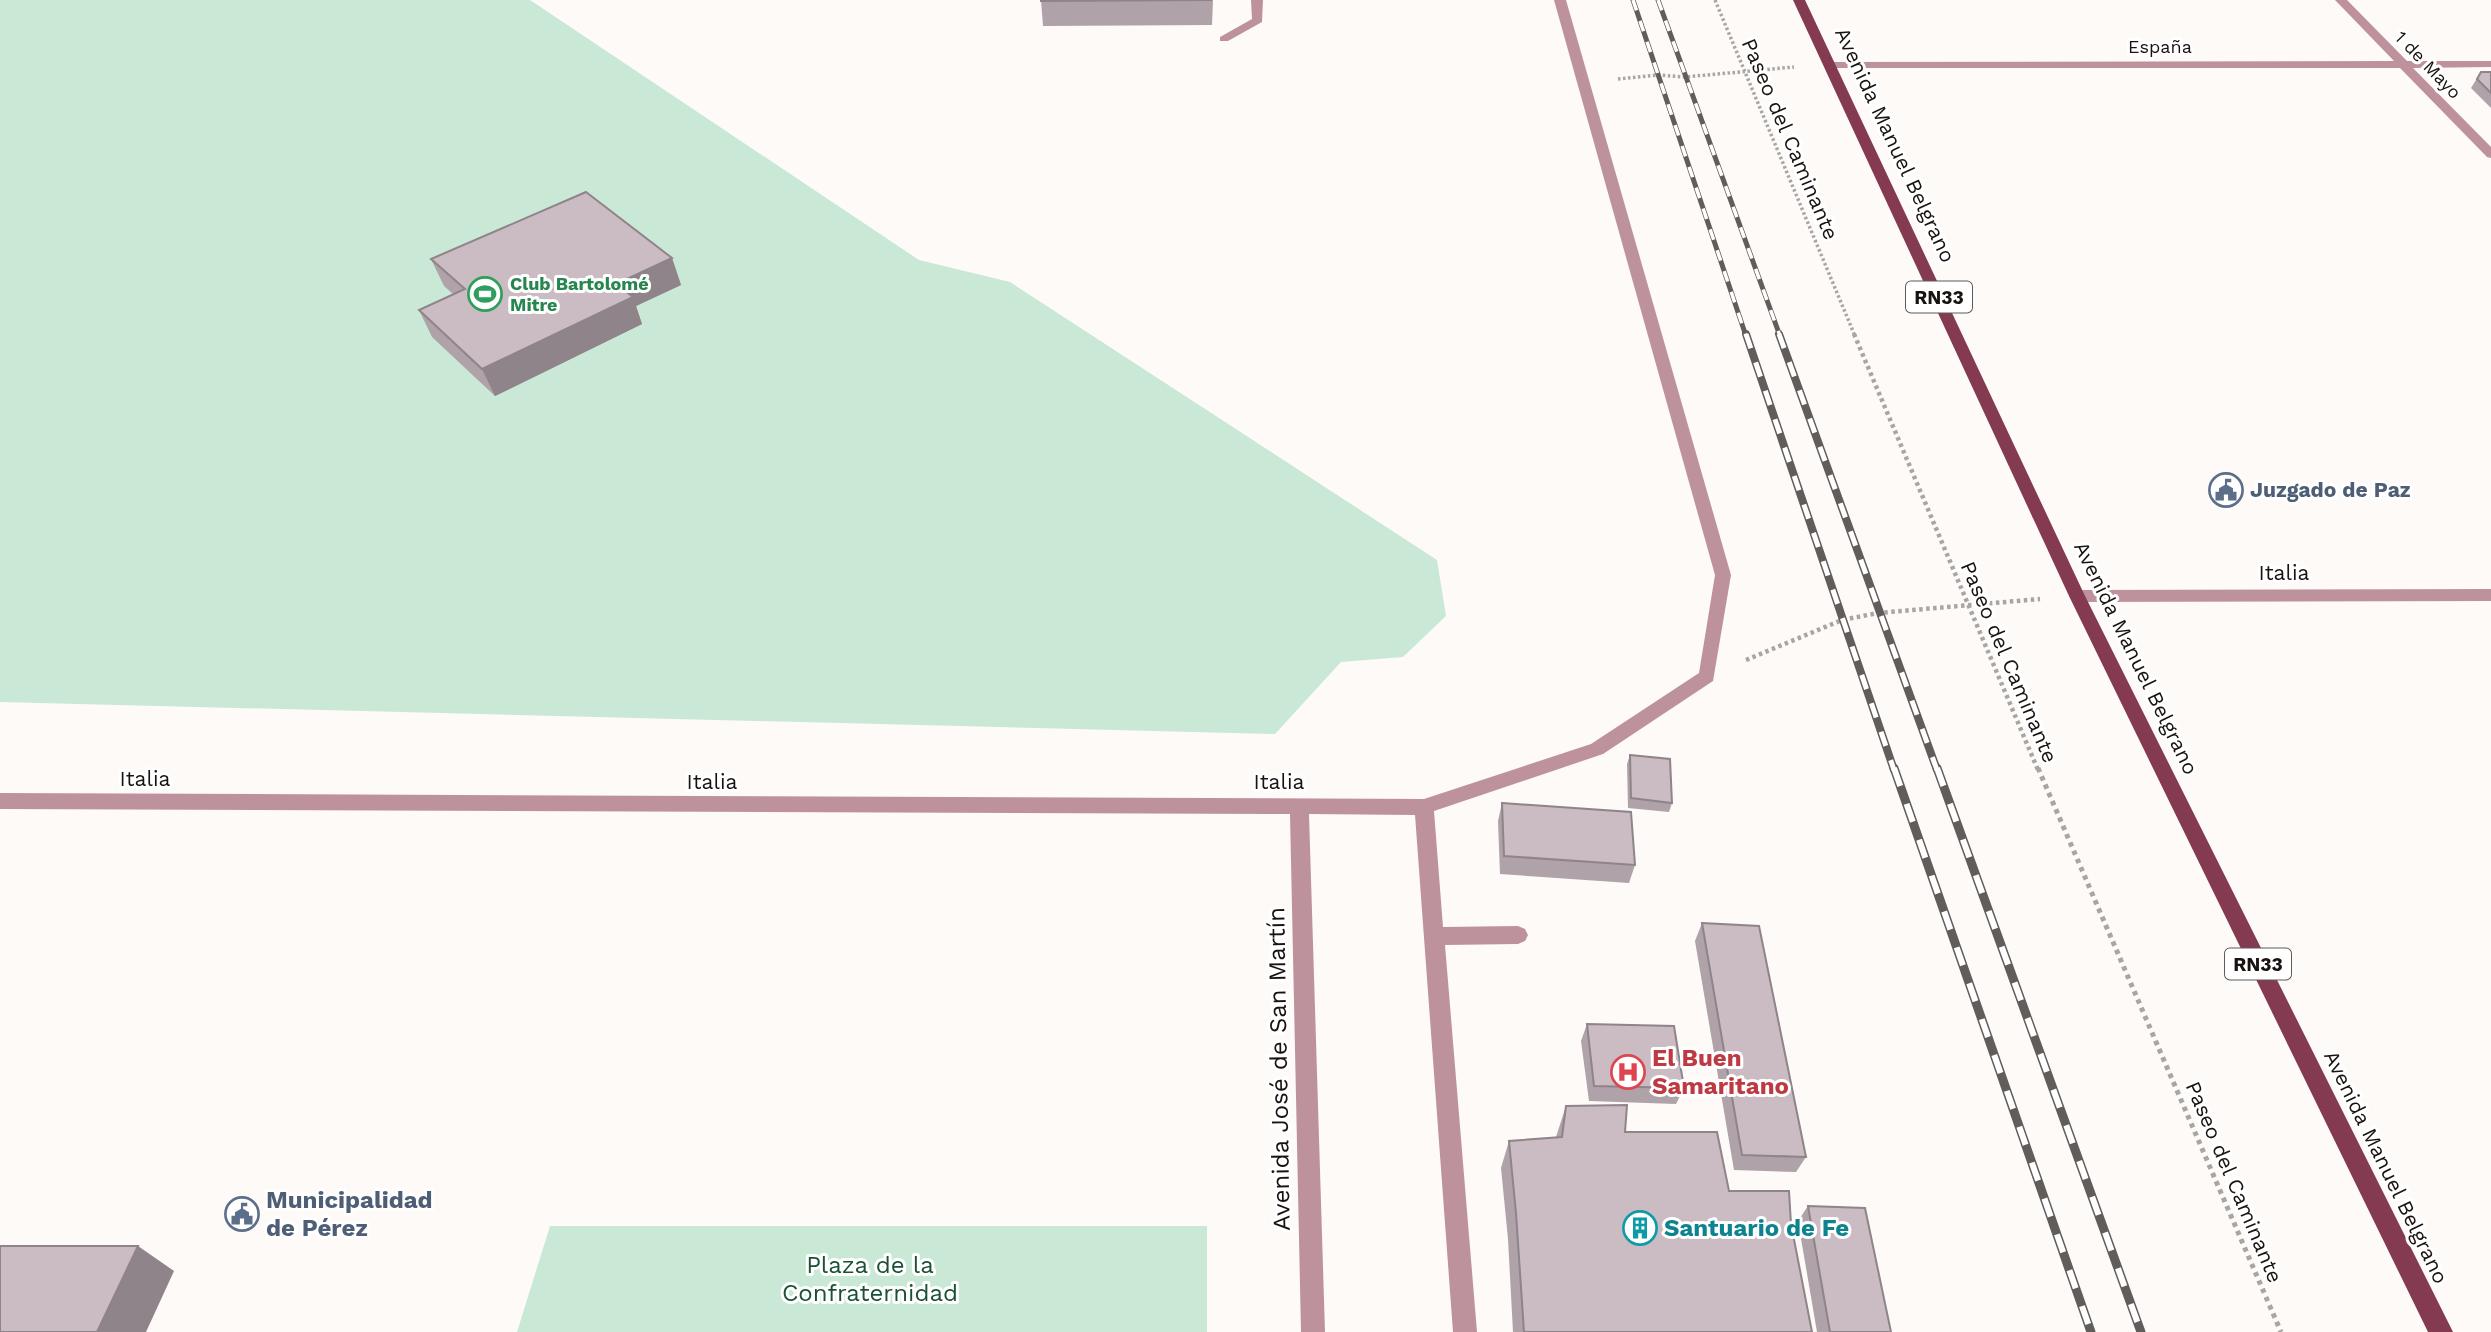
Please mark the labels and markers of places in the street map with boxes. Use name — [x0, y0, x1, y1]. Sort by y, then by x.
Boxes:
place label: Club Bartolomé Mitre — [510, 273, 649, 315]
sports icon: Club Bartolomé Mitre — [466, 275, 504, 313]
public building icon: Juzgado de Paz — [2207, 471, 2245, 509]
place label: Juzgado de Paz — [2250, 477, 2411, 502]
place label: El Buen Samaritano — [1652, 1044, 1789, 1100]
hospital icon: El Buen Samaritano — [1609, 1053, 1647, 1091]
place label: Municipalidad de Pérez — [266, 1186, 433, 1242]
public building icon: Municipalidad de Pérez — [223, 1195, 261, 1233]
building icon: Santuario de Fe — [1621, 1209, 1659, 1247]
place label: Santuario de Fe — [1664, 1214, 1849, 1242]

